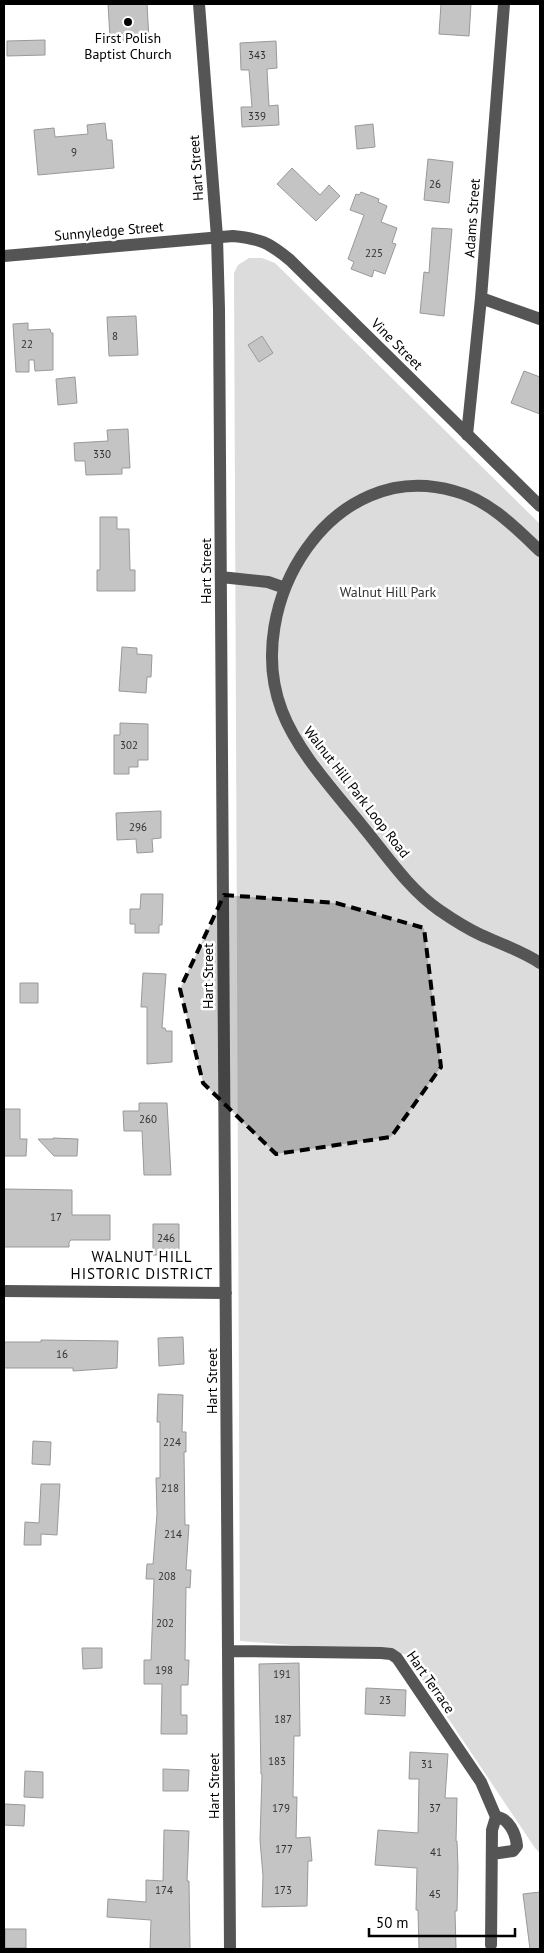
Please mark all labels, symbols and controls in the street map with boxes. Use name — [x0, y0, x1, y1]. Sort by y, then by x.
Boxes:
marker: First Polish Baptist Church — [122, 16, 134, 28]
place label: First Polish Baptist Church — [84, 29, 172, 63]
house number: 343 — [248, 48, 266, 62]
house number: 339 — [248, 109, 266, 123]
street label: Hart Street — [185, 134, 207, 201]
house number: 9 — [71, 145, 77, 159]
house number: 26 — [429, 177, 441, 191]
street label: Adams Street — [460, 178, 484, 258]
street label: Sunnyledge Street — [54, 217, 165, 245]
house number: 225 — [365, 246, 383, 260]
street label: Vine Street — [367, 314, 427, 374]
house number: 8 — [112, 329, 118, 343]
house number: 22 — [21, 337, 33, 351]
house number: 330 — [93, 447, 111, 461]
street label: Hart Street — [197, 538, 215, 604]
park label: Walnut Hill Park — [340, 583, 437, 601]
street label: Walnut Hill Park Loop Road — [300, 723, 414, 861]
house number: 302 — [120, 738, 138, 752]
house number: 296 — [129, 820, 147, 834]
street label: Hart Street — [199, 943, 217, 1009]
house number: 260 — [139, 1112, 157, 1126]
house number: 17 — [50, 1210, 62, 1224]
house number: 246 — [157, 1231, 175, 1245]
district label: WALNUT HILL HISTORIC DISTRICT — [71, 1247, 213, 1283]
house number: 16 — [56, 1347, 68, 1361]
street label: Hart Street — [203, 1348, 221, 1414]
house number: 224 — [163, 1435, 181, 1449]
house number: 218 — [161, 1481, 179, 1495]
house number: 214 — [164, 1527, 182, 1541]
house number: 208 — [158, 1569, 176, 1583]
house number: 202 — [156, 1616, 174, 1630]
street label: Hart Terrace — [403, 1647, 459, 1717]
house number: 198 — [155, 1663, 173, 1677]
house number: 191 — [273, 1667, 291, 1681]
house number: 23 — [379, 1693, 391, 1707]
house number: 187 — [274, 1712, 292, 1726]
street label: Hart Street — [205, 1753, 223, 1819]
house number: 183 — [268, 1754, 286, 1768]
house number: 31 — [421, 1757, 433, 1771]
house number: 179 — [272, 1801, 290, 1815]
house number: 37 — [429, 1801, 441, 1815]
house number: 177 — [275, 1842, 293, 1856]
house number: 41 — [430, 1845, 442, 1859]
house number: 174 — [155, 1883, 173, 1897]
house number: 173 — [274, 1883, 292, 1897]
house number: 45 — [429, 1887, 441, 1901]
scale bar — [369, 1906, 515, 1938]
text: 50 m — [376, 1913, 409, 1932]

